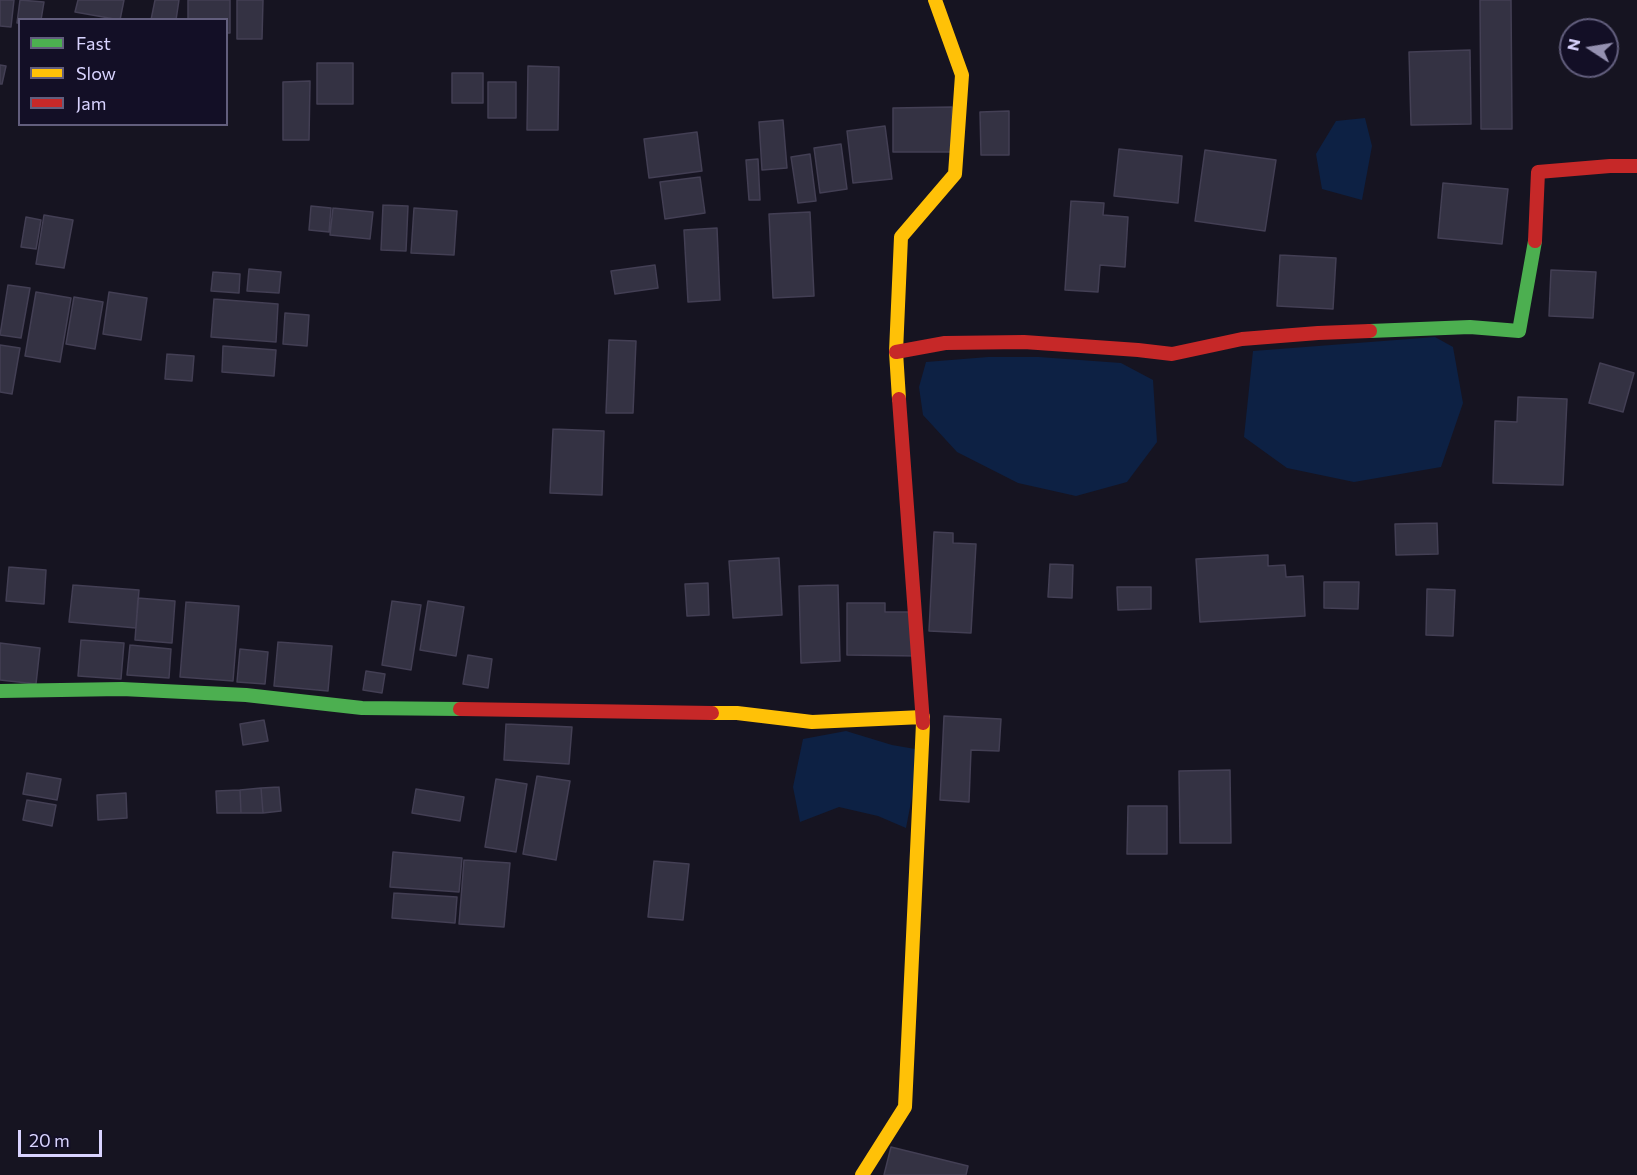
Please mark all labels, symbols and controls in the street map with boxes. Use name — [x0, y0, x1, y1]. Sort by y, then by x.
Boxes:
legend — [18, 18, 228, 126]
north arrow — [1559, 18, 1619, 78]
text: Fast — [76, 32, 111, 54]
text: N — [1562, 37, 1583, 52]
text: Slow — [76, 62, 116, 84]
text: Jam — [76, 92, 106, 114]
scale bar — [21, 1118, 105, 1156]
text: 20 m — [29, 1129, 70, 1151]

